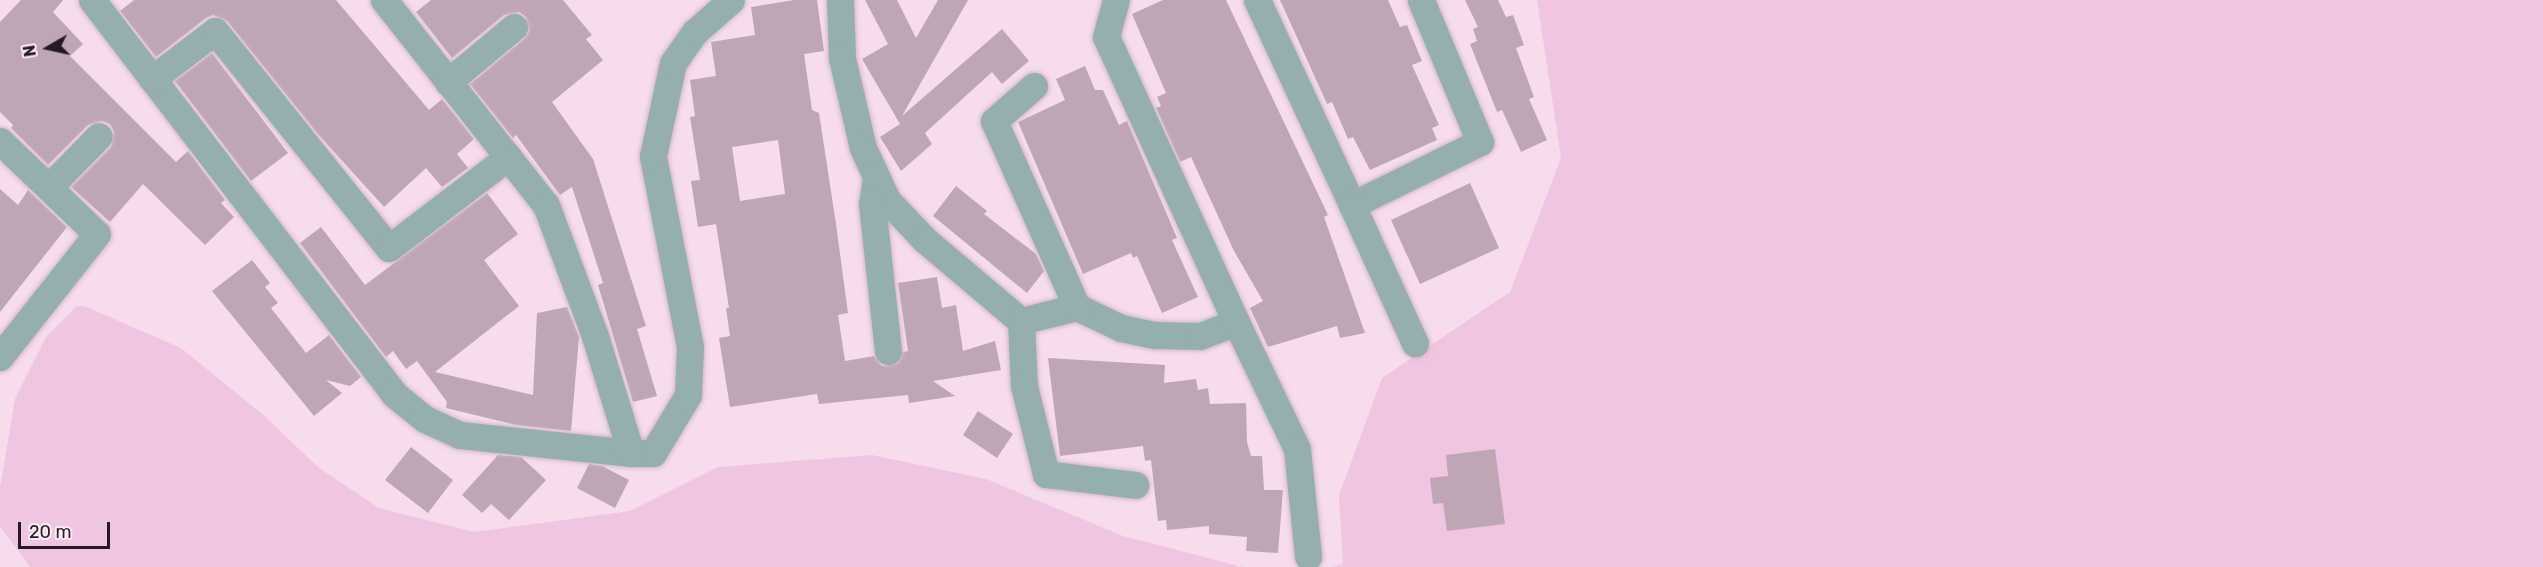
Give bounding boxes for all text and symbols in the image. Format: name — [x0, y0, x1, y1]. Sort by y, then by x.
north arrow — [18, 18, 78, 78]
text: N — [19, 44, 40, 58]
scale bar — [21, 510, 112, 548]
text: 20 m — [29, 521, 71, 543]

